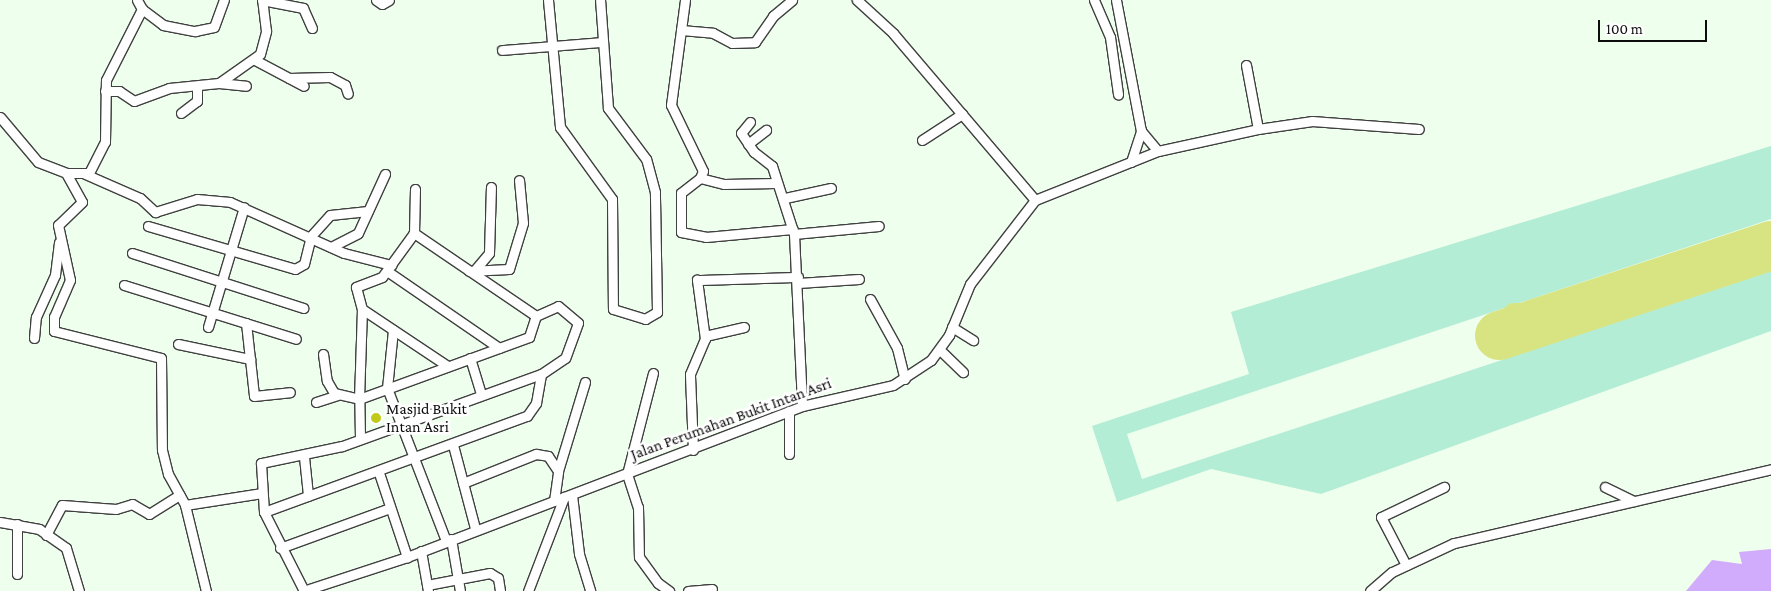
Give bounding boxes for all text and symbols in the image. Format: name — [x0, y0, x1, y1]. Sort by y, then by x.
scale bar — [1601, 10, 1710, 42]
text: 100 m — [1606, 21, 1643, 37]
street label: Jalan Perumahan Bukit Intan Asri — [628, 374, 834, 464]
place label: Masjid Bukit Intan Asri — [386, 399, 467, 437]
marker: Masjid Bukit Intan Asri — [370, 412, 382, 424]

